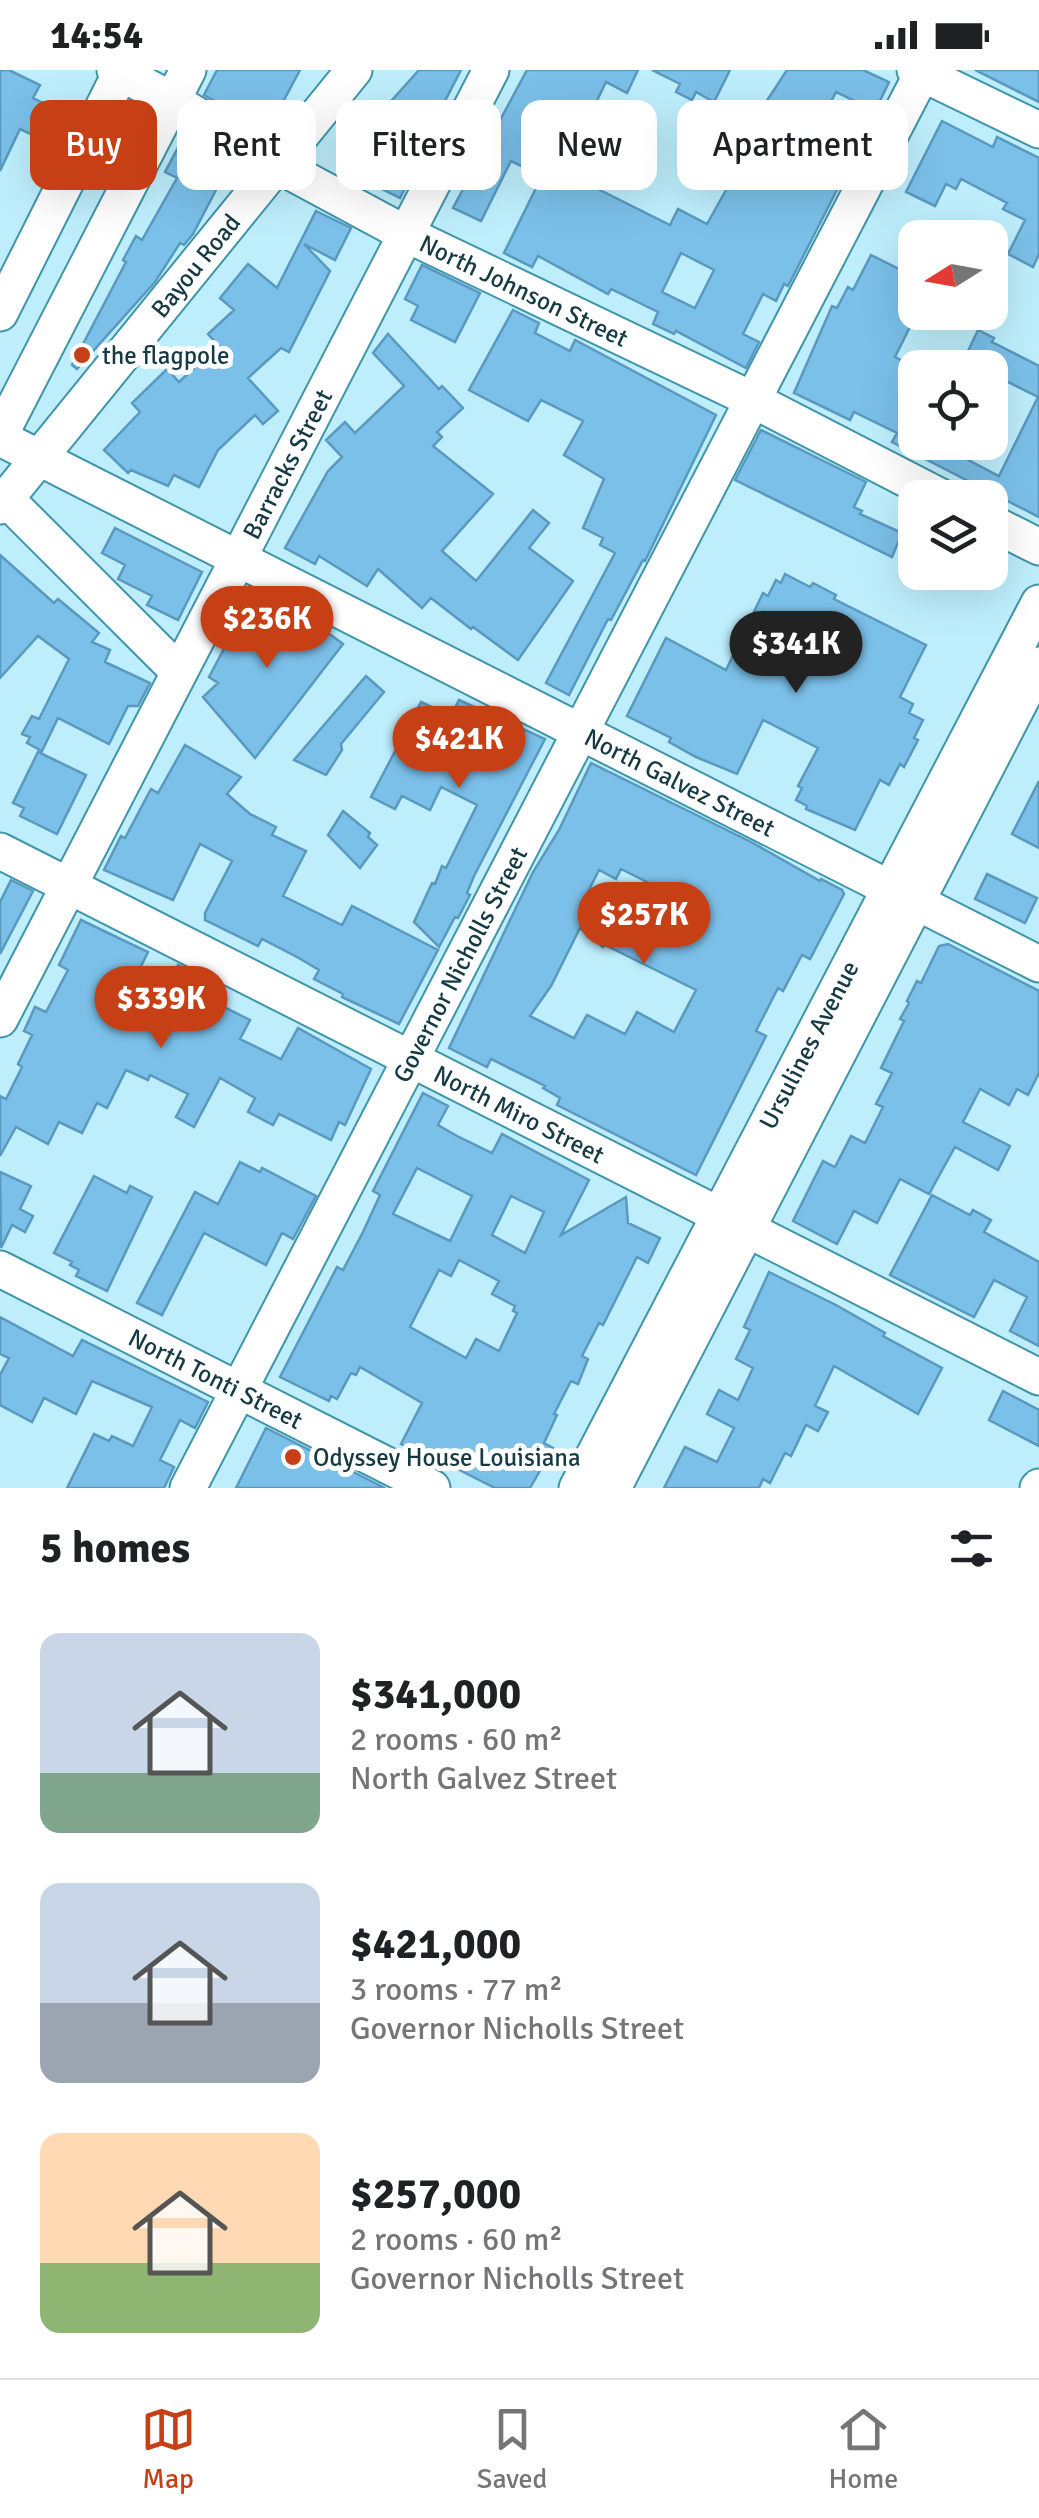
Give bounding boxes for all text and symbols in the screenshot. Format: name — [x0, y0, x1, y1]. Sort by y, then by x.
text: 14:54 — [50, 12, 143, 59]
chip: Buy — [30, 100, 157, 190]
chip: Rent — [177, 100, 316, 190]
chip: Filters — [336, 100, 501, 190]
chip: New — [521, 100, 657, 190]
chip: Apartment — [677, 100, 908, 190]
street label: Bayou Road — [144, 207, 247, 324]
north arrow — [898, 220, 1008, 330]
map controls — [898, 220, 1008, 590]
street label: North Johnson Street — [415, 228, 633, 354]
place label: the flagpole — [102, 340, 229, 371]
marker: the flagpole — [71, 344, 93, 366]
button: locate — [898, 350, 1008, 460]
street label: Barracks Street — [236, 384, 339, 544]
button: layers — [898, 480, 1008, 590]
pin: $236K — [197, 586, 337, 671]
text: $236K — [223, 599, 311, 638]
pin: $341K — [726, 611, 866, 696]
text: $341K — [752, 624, 840, 663]
pin: $421K — [389, 706, 529, 791]
text: $421K — [415, 719, 503, 758]
street label: North Galvez Street — [579, 722, 780, 844]
street label: Governor Nicholls Street — [386, 841, 534, 1088]
pin: $257K — [574, 882, 714, 967]
text: $257K — [600, 895, 688, 934]
street label: Ursulines Avenue — [752, 956, 865, 1134]
pin: $339K — [91, 966, 231, 1051]
text: $339K — [117, 979, 205, 1018]
street label: North Miro Street — [429, 1058, 610, 1171]
street label: North Tonti Street — [123, 1322, 308, 1436]
place label: Odyssey House Louisiana — [313, 1442, 581, 1473]
marker: Odyssey House Louisiana — [282, 1446, 304, 1468]
icon: filters — [944, 1521, 999, 1576]
text: 5 homes — [40, 1523, 190, 1574]
text: $341,000 — [350, 1669, 521, 1720]
icon: home — [120, 1673, 240, 1793]
text: 2 rooms · 60 m² — [350, 1720, 563, 1759]
text: North Galvez Street — [350, 1759, 617, 1798]
text: $421,000 — [350, 1919, 521, 1970]
icon: home — [120, 1923, 240, 2043]
text: 3 rooms · 77 m² — [350, 1970, 563, 2009]
text: Governor Nicholls Street — [350, 2009, 684, 2048]
text: $257,000 — [350, 2169, 521, 2220]
icon: home — [120, 2173, 240, 2293]
text: 2 rooms · 60 m² — [350, 2220, 563, 2259]
text: Governor Nicholls Street — [350, 2259, 684, 2298]
tab: Map — [141, 2402, 196, 2496]
tab: Saved — [477, 2402, 547, 2496]
tab: Home — [829, 2402, 898, 2496]

